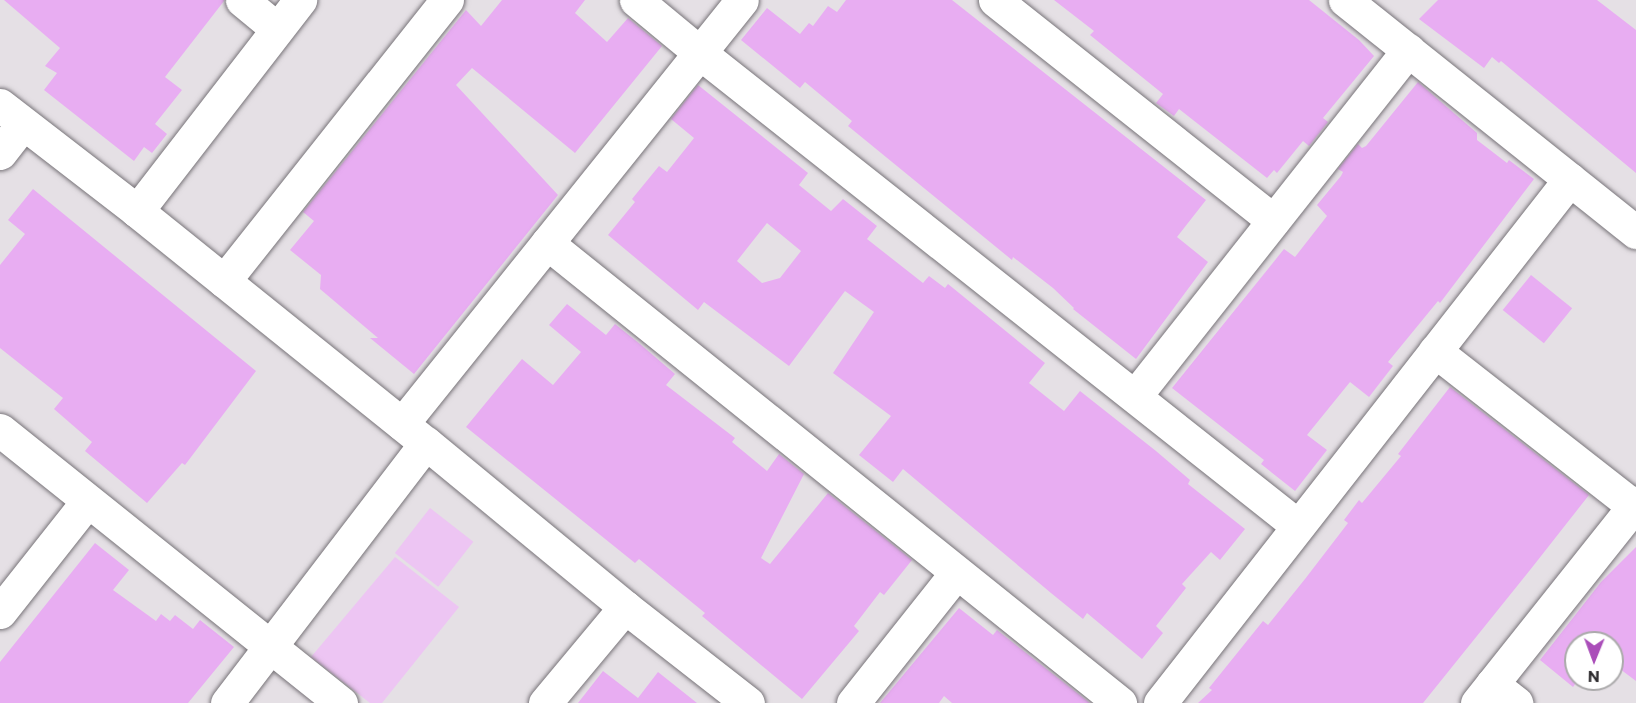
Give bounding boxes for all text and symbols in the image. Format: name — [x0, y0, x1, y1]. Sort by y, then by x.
north arrow — [1564, 631, 1624, 691]
text: N — [1588, 668, 1600, 687]

